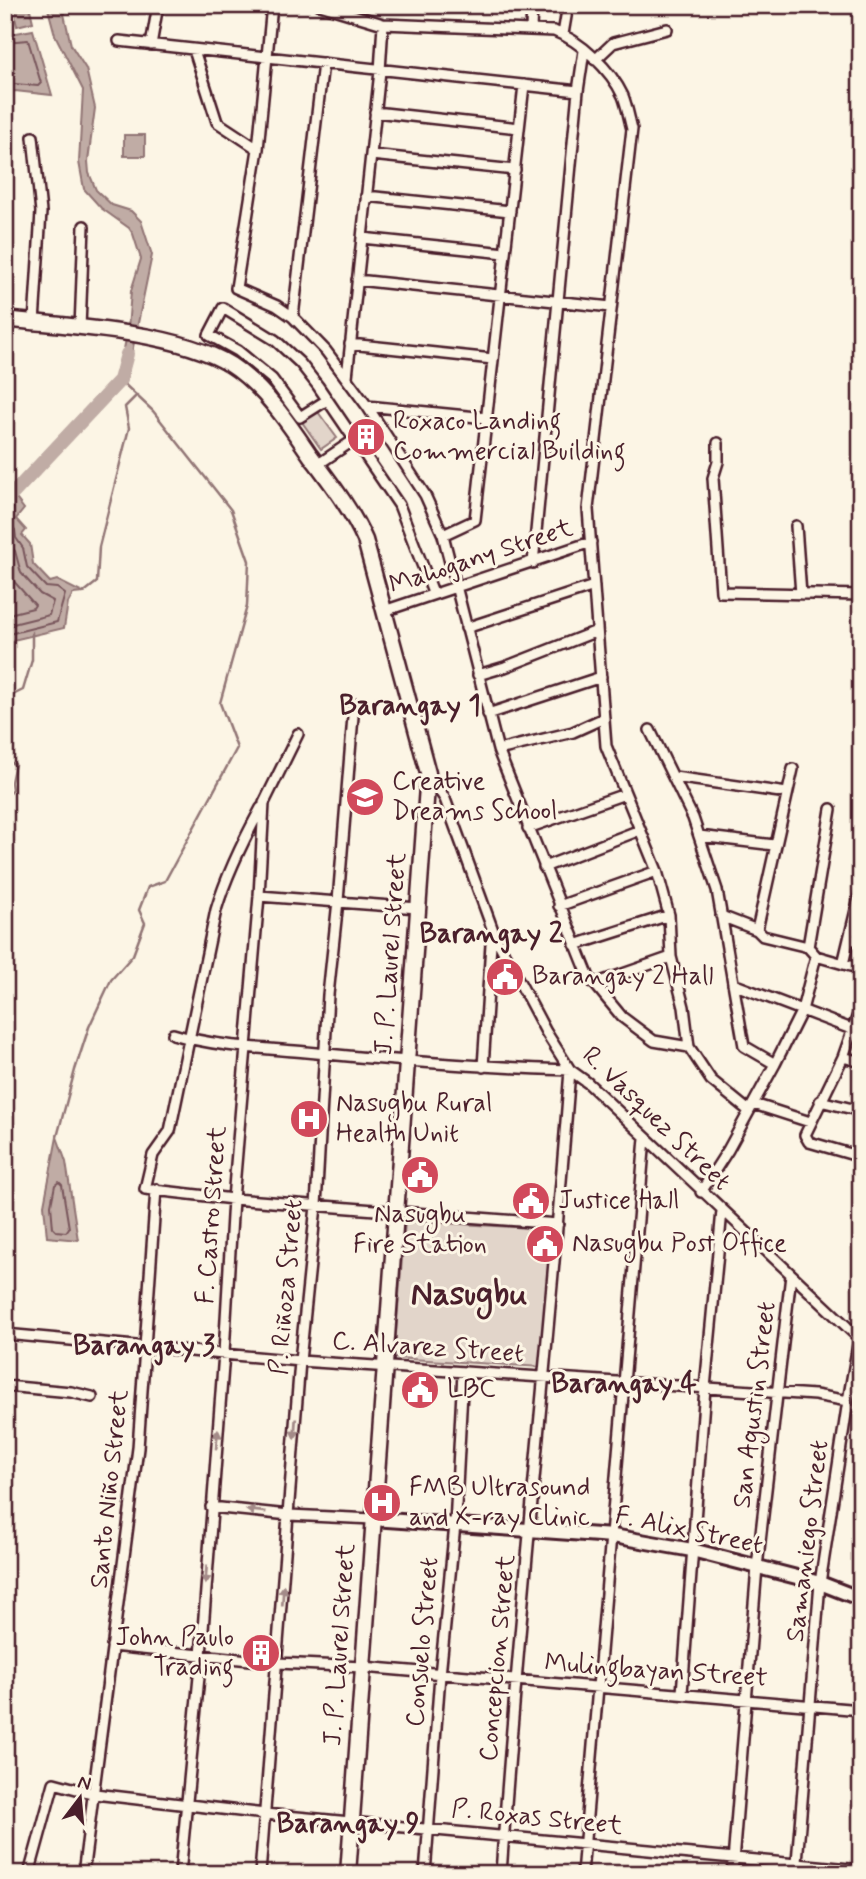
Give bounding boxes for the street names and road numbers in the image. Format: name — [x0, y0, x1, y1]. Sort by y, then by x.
street label: Mahogany Street — [385, 511, 577, 603]
street label: J. P. Laurel Street — [367, 852, 415, 1056]
street label: R. Vasquez Street — [574, 1039, 738, 1199]
street label: F. Castro Street — [189, 1125, 235, 1305]
street label: P. Riñoza Street — [262, 1198, 312, 1376]
street label: San Agustin Street — [725, 1300, 787, 1511]
street label: C. Alvarez Street — [331, 1324, 525, 1372]
street label: Santo Niño Street — [83, 1388, 137, 1590]
street label: Samaniego Street — [779, 1438, 837, 1644]
street label: F. Alix Street — [612, 1499, 766, 1563]
street label: J. P. Laurel Street — [316, 1543, 364, 1747]
street label: Concepcion Street — [472, 1553, 524, 1763]
street label: Consuelo Street — [399, 1556, 447, 1728]
street label: Mulingbayan Street — [543, 1646, 769, 1699]
street label: P. Roxas Street — [450, 1792, 624, 1844]

